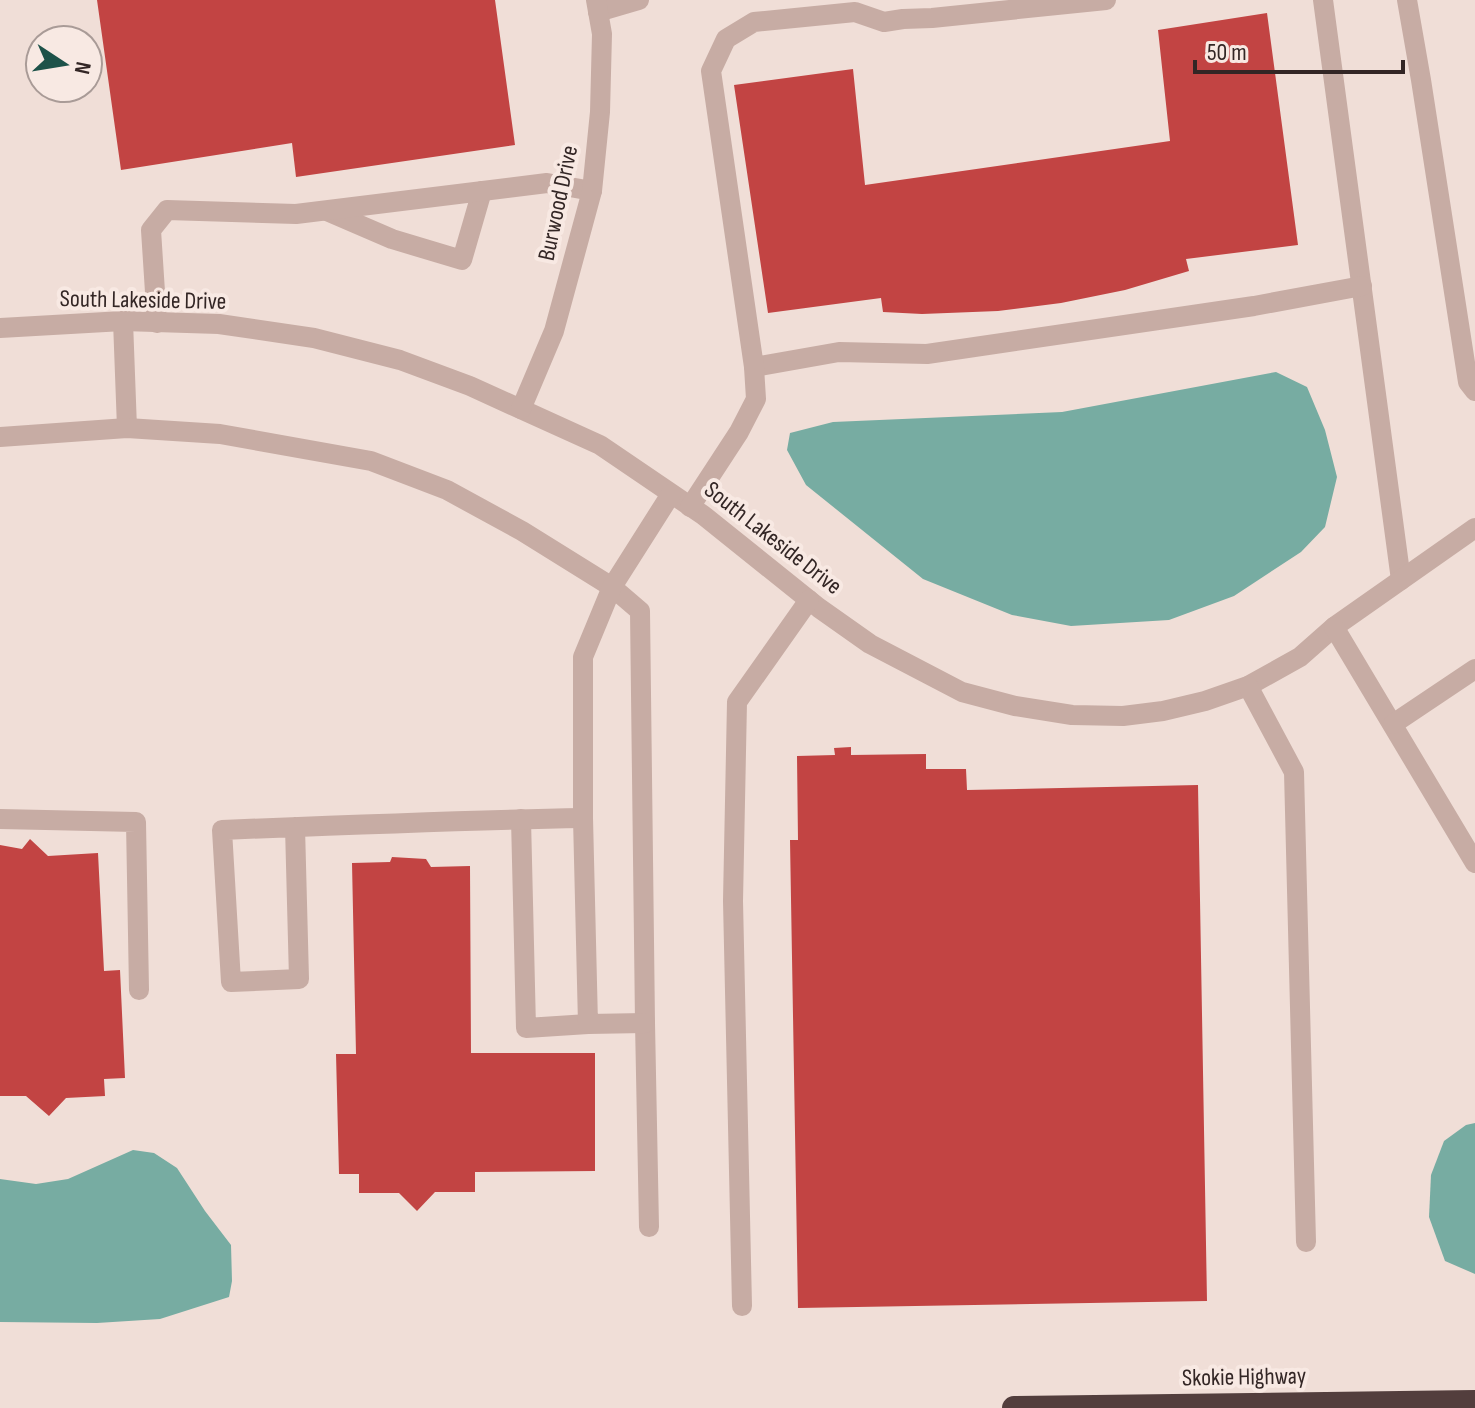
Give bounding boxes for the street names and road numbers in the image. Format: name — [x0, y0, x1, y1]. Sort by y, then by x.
street label: Burwood Drive — [532, 143, 584, 263]
street label: South Lakeside Drive — [59, 284, 227, 316]
street label: South Lakeside Drive — [698, 475, 848, 601]
street label: Skokie Highway — [1182, 1361, 1306, 1393]

